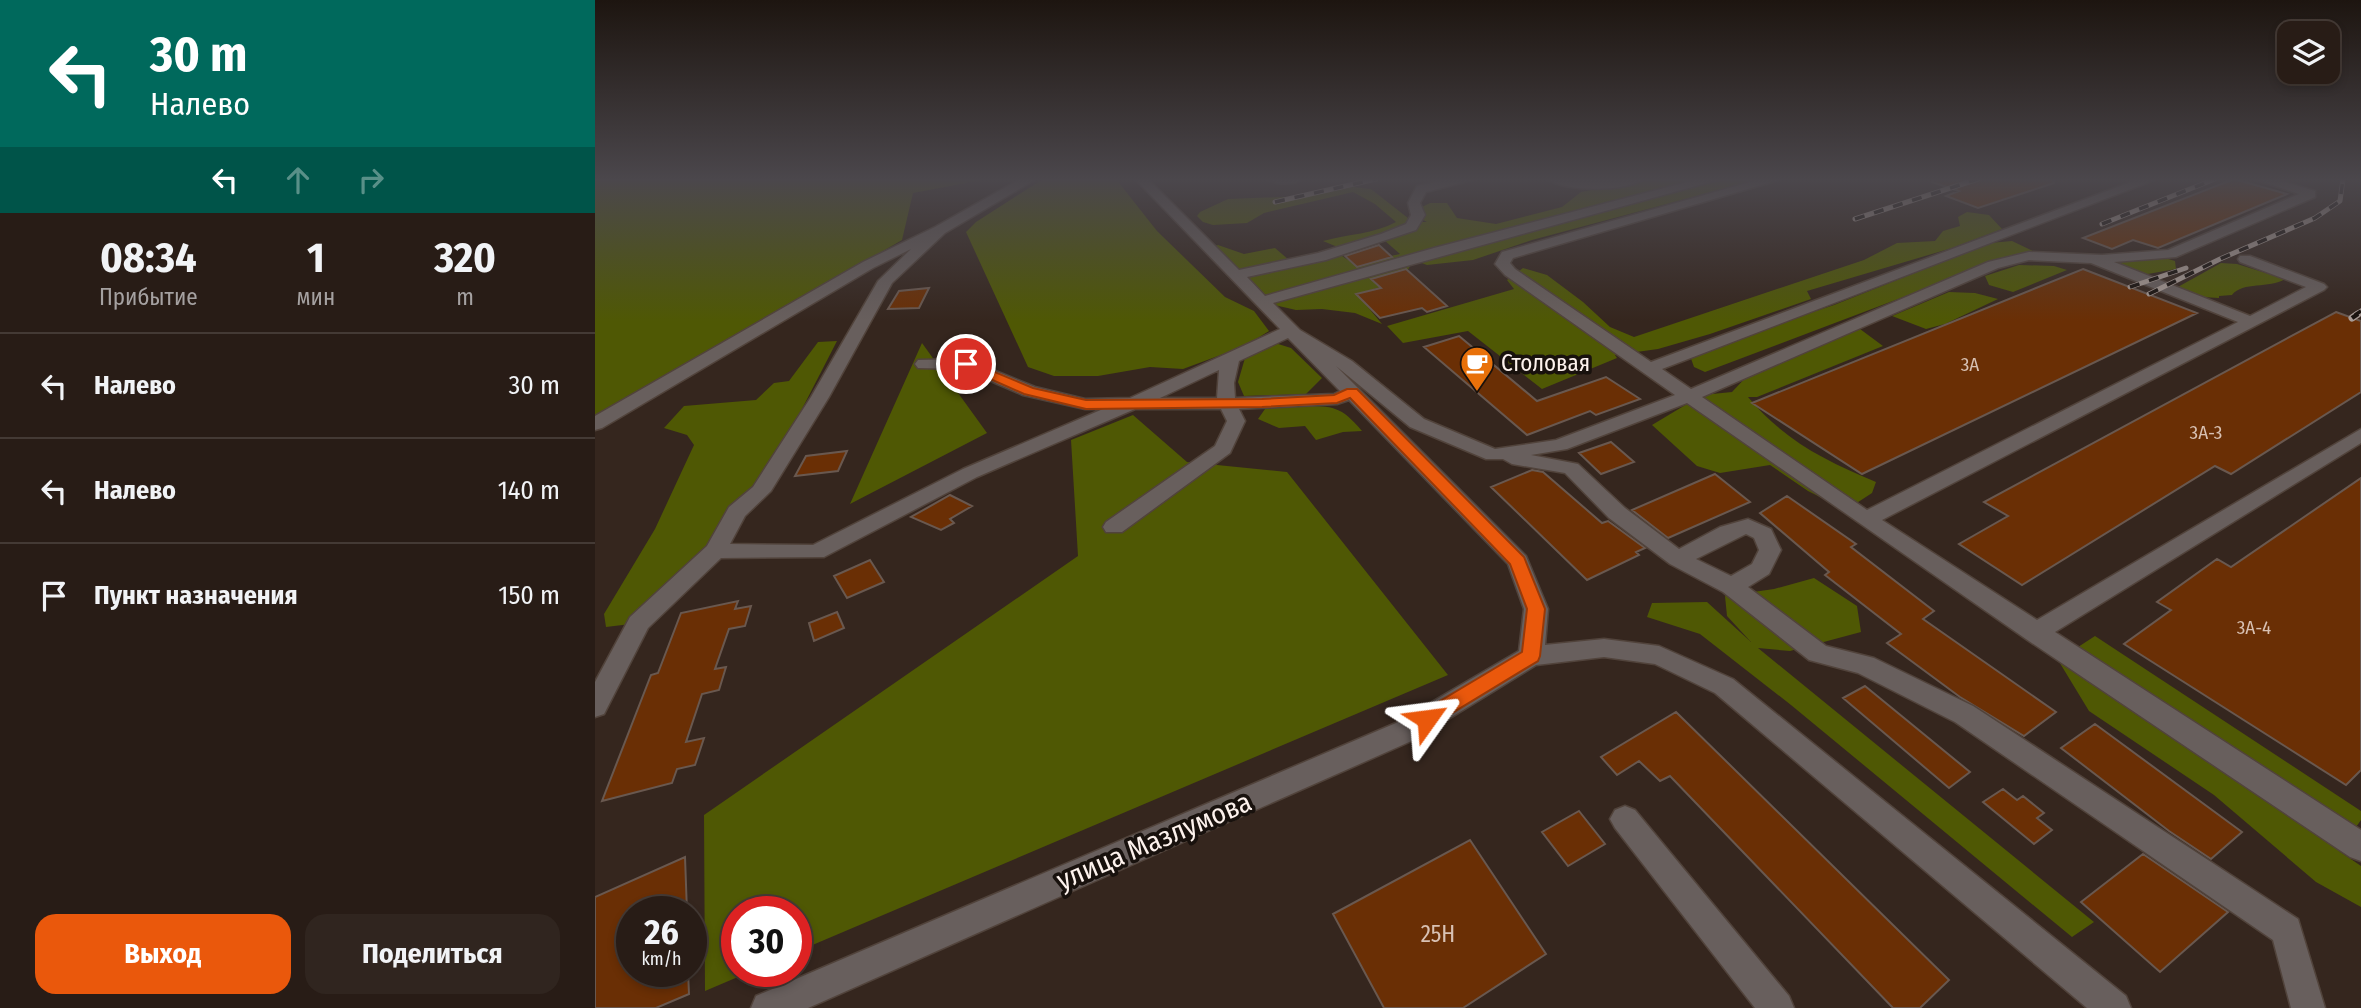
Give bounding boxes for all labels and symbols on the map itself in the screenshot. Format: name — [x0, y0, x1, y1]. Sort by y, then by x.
pin — [936, 334, 996, 394]
cafe icon: Столовая — [1458, 344, 1496, 393]
place label: Столовая — [1501, 349, 1590, 377]
house number: 3А — [1961, 353, 1979, 376]
house number: 3А-3 — [2190, 421, 2222, 444]
house number: 3А-4 — [2237, 616, 2271, 639]
position arrow — [1390, 682, 1464, 756]
street label: улица Мазлумова — [1052, 785, 1256, 897]
speed limit sign: 30 — [721, 896, 812, 987]
house number: 25Н — [1421, 920, 1455, 948]

